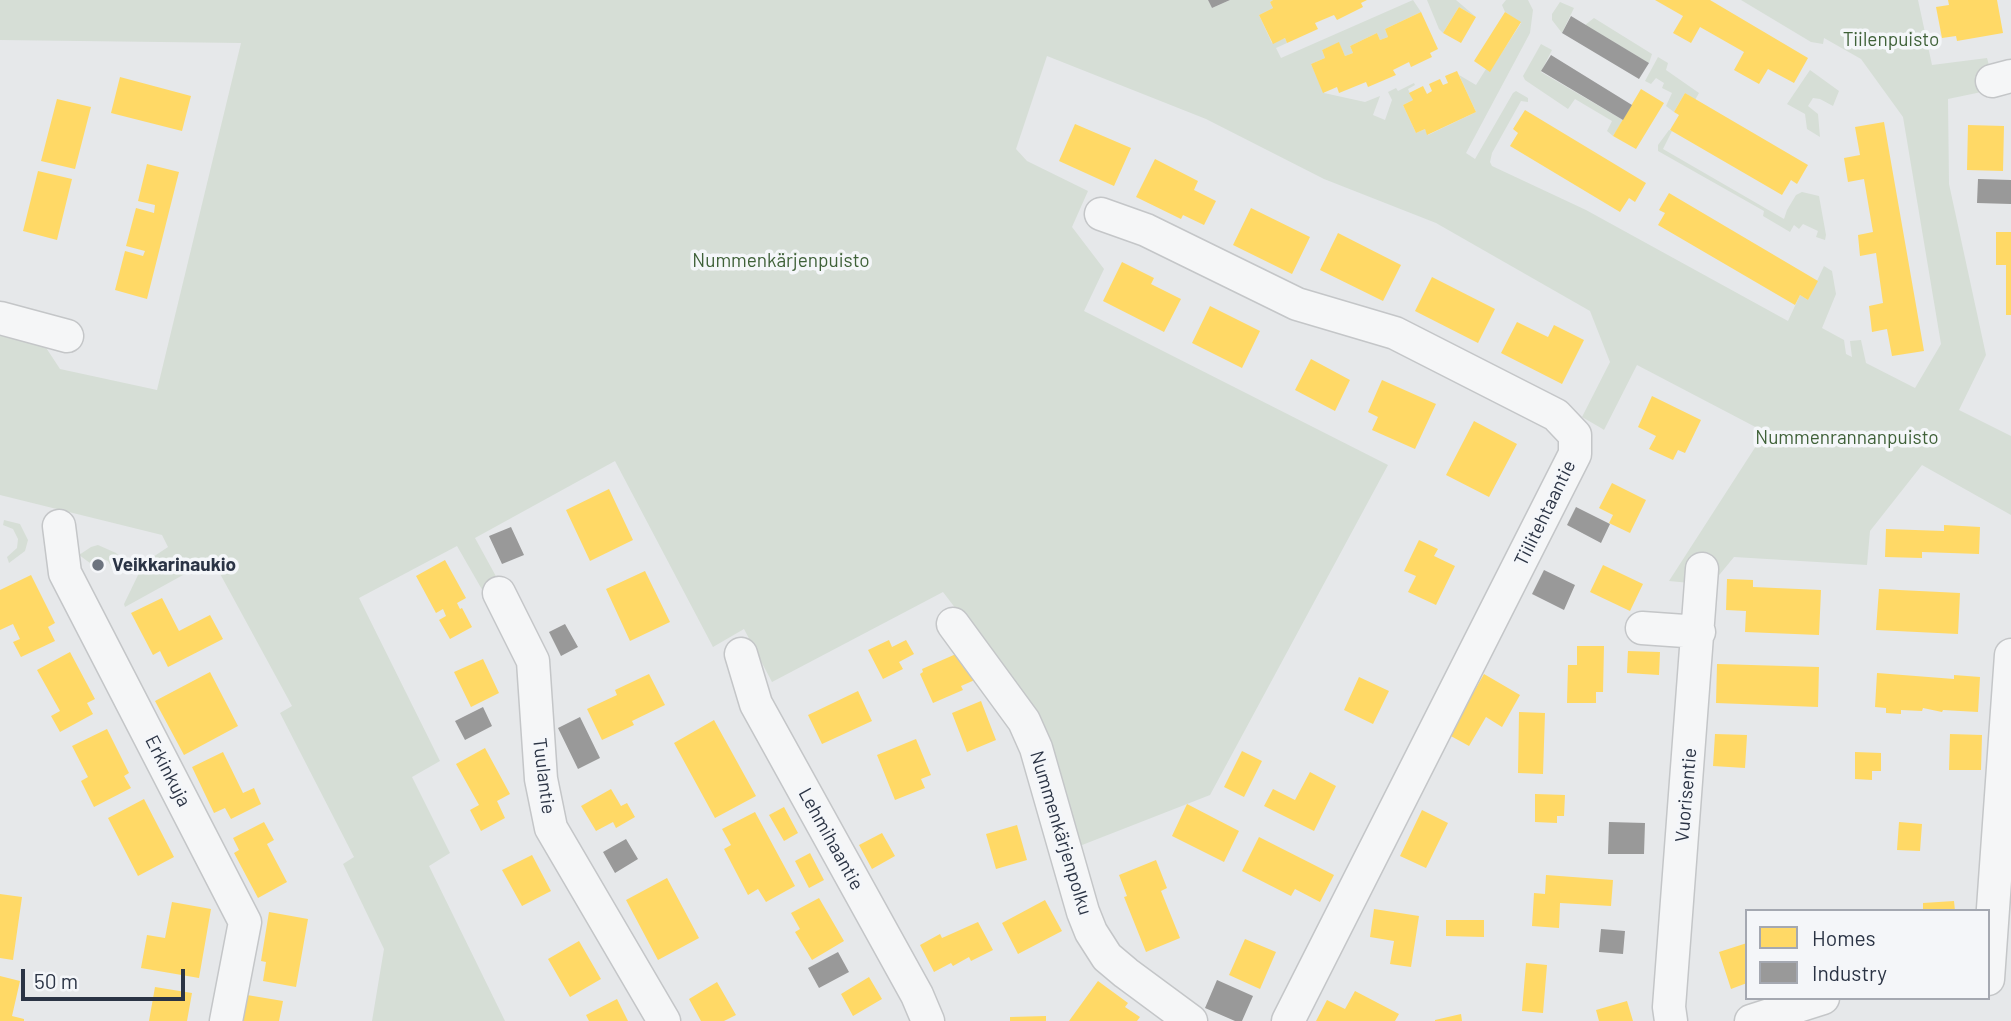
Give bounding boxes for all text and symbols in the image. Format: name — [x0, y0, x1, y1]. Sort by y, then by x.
park label: Tiilenpuisto — [1843, 29, 1939, 51]
park label: Nummenkärjenpuisto — [692, 250, 870, 272]
park label: Nummenrannanpuisto — [1755, 427, 1939, 449]
street label: Tiilitehtaantie — [1510, 456, 1580, 570]
place label: Veikkarinaukio — [112, 554, 236, 576]
marker: Veikkarinaukio — [90, 557, 106, 573]
street label: Erkinkuja — [140, 731, 196, 811]
street label: Tuulantie — [528, 737, 560, 815]
street label: Vuorisentie — [1671, 747, 1701, 843]
street label: Nummenkärjenpolku — [1025, 748, 1097, 918]
street label: Lehmihaantie — [794, 784, 868, 894]
legend — [1745, 909, 1990, 1000]
text: Homes — [1812, 925, 1876, 950]
scale bar — [24, 954, 189, 998]
text: Industry — [1812, 960, 1887, 985]
text: 50 m — [34, 968, 78, 993]

